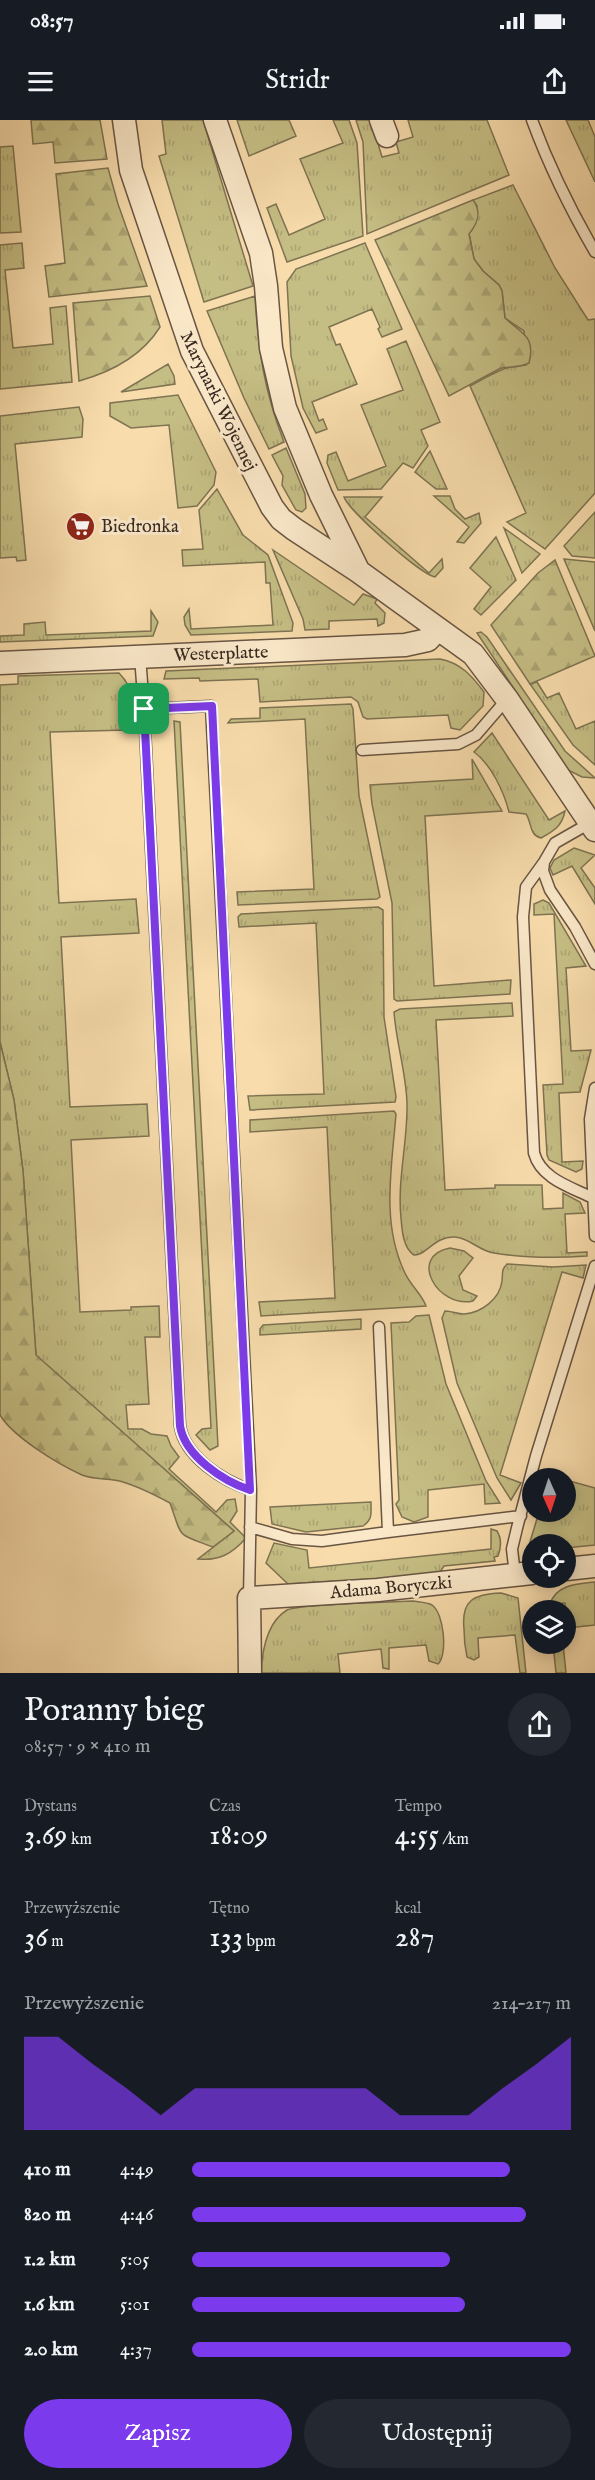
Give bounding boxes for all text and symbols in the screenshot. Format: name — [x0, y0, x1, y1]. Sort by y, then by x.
text: 08:57 — [30, 7, 74, 35]
text: Stridr — [265, 64, 330, 98]
icon: menu — [24, 65, 57, 98]
icon: share — [538, 65, 571, 98]
street label: Marynarki Wojennej — [174, 328, 261, 475]
supermarket icon: Biedronka — [64, 510, 96, 542]
place label: Biedronka — [101, 516, 179, 539]
street label: Westerplatte — [173, 641, 269, 668]
pin — [118, 683, 169, 734]
icon: arrive — [127, 692, 160, 725]
north arrow — [522, 1468, 576, 1522]
map controls — [522, 1468, 576, 1654]
button: locate — [522, 1534, 576, 1588]
street label: Adama Boryczki — [328, 1572, 453, 1605]
button: layers — [522, 1600, 576, 1654]
text: Poranny bieg — [24, 1690, 204, 1732]
button: share — [508, 1693, 571, 1756]
text: 08:57 · 9 × 410 m — [24, 1734, 150, 1759]
text: Dystans — [24, 1797, 77, 1817]
text: Czas — [209, 1797, 241, 1817]
text: Tempo — [395, 1797, 442, 1817]
text: 3.69 — [24, 1817, 67, 1855]
text: 18:09 — [209, 1817, 268, 1855]
text: 4:55 — [395, 1817, 439, 1855]
text: km — [67, 1830, 92, 1850]
text: /km — [439, 1830, 469, 1850]
text: Przewyższenie — [24, 1899, 120, 1919]
text: Tętno — [209, 1899, 250, 1919]
text: kcal — [395, 1899, 421, 1919]
text: 36 — [24, 1919, 48, 1957]
text: 133 — [209, 1919, 243, 1957]
text: 287 — [395, 1919, 435, 1957]
text: m — [48, 1932, 64, 1952]
text: bpm — [243, 1932, 276, 1952]
text: Przewyższenie — [24, 1991, 144, 2016]
text: 214–217 m — [492, 1991, 571, 2016]
text: 410 m — [24, 2157, 71, 2182]
text: 4:49 — [120, 2157, 154, 2182]
text: 820 m — [24, 2202, 71, 2227]
text: 4:46 — [120, 2202, 153, 2227]
text: 1.2 km — [24, 2247, 76, 2272]
text: 5:05 — [120, 2247, 150, 2272]
text: 1.6 km — [24, 2292, 75, 2317]
text: 5:01 — [120, 2292, 150, 2317]
text: 2.0 km — [24, 2337, 78, 2362]
text: 4:37 — [120, 2337, 152, 2362]
button: Zapisz — [24, 2399, 292, 2468]
button: Udostępnij — [304, 2399, 571, 2468]

